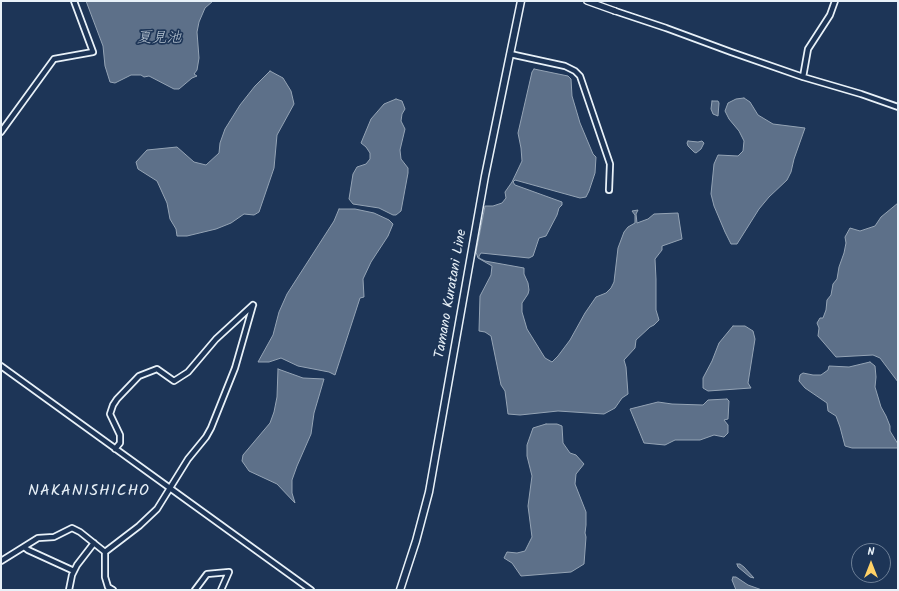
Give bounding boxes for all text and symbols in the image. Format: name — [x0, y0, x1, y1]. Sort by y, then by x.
water label: 夏見池 — [137, 30, 181, 48]
street label: Tamano Kuratani Line — [432, 228, 472, 360]
district label: NAKANISHICHO — [28, 482, 150, 502]
north arrow — [851, 543, 891, 583]
text: N — [868, 543, 874, 561]

